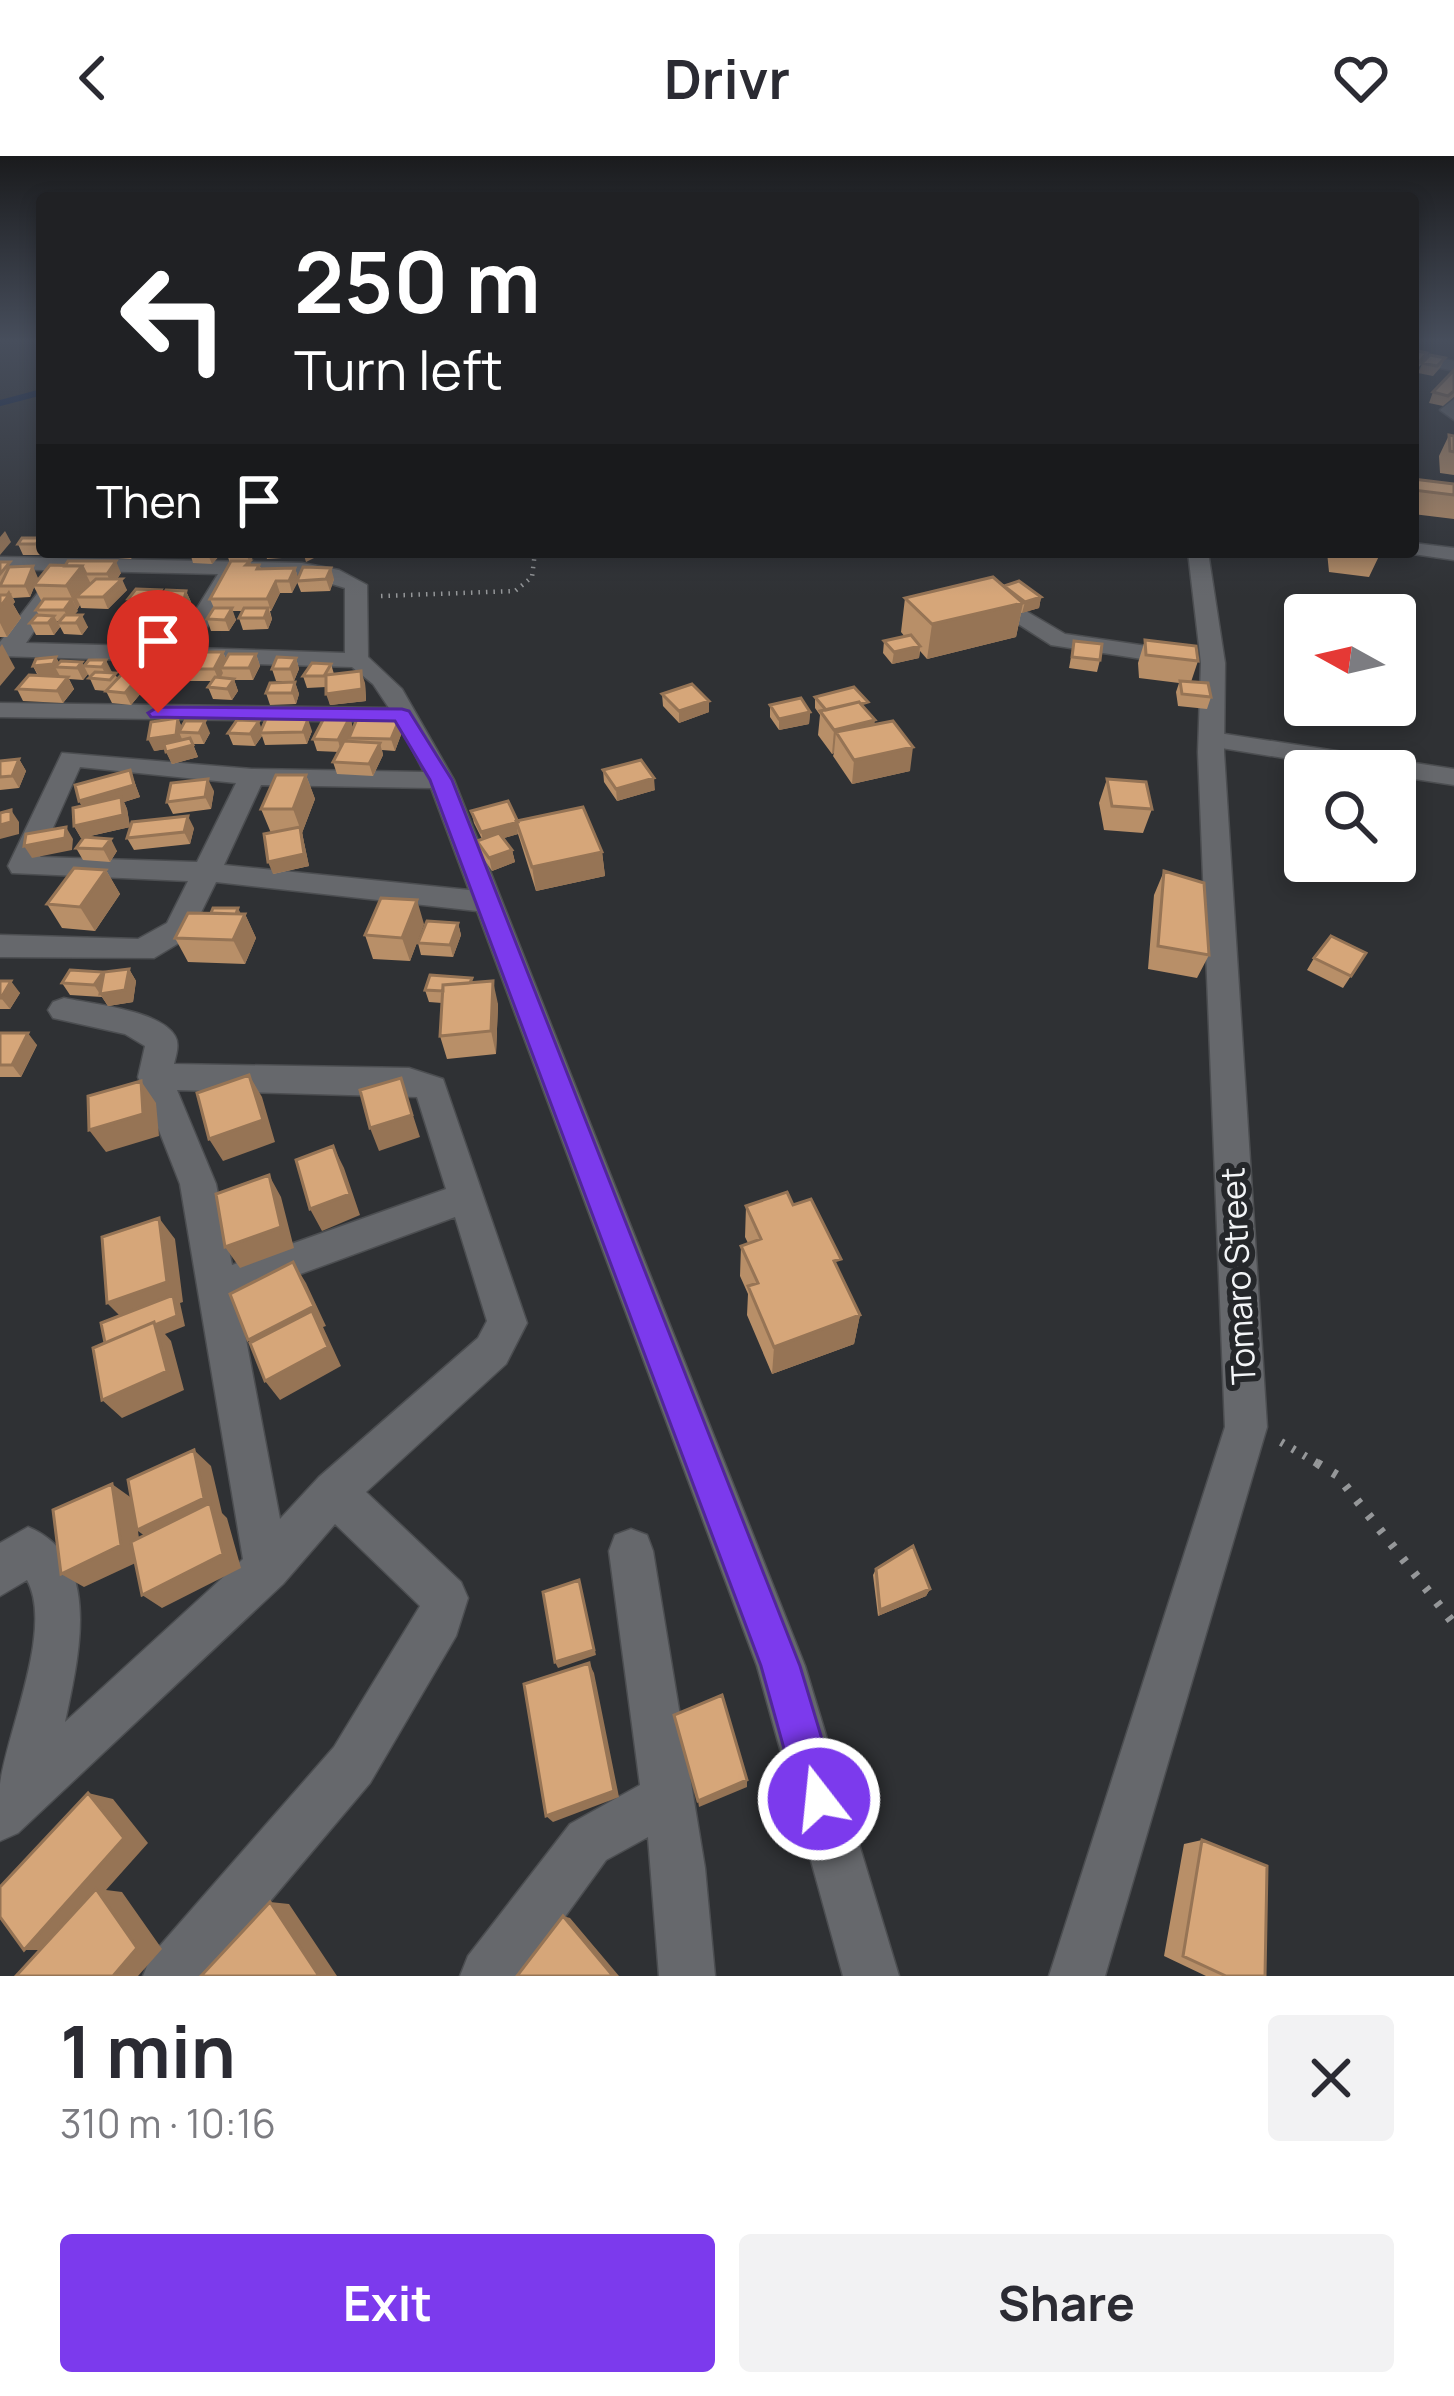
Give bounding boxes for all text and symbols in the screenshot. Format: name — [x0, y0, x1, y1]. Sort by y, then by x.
text: Drivr — [664, 41, 790, 115]
icon: back — [60, 45, 126, 111]
icon: heart — [1328, 45, 1394, 111]
text: 250 m — [294, 223, 541, 338]
icon: left — [96, 240, 252, 396]
text: Turn left — [294, 332, 503, 406]
icon: arrive — [226, 468, 292, 534]
text: Then — [96, 470, 202, 532]
pin — [107, 590, 209, 713]
north arrow — [1284, 594, 1416, 726]
map controls — [1284, 594, 1416, 882]
icon: arrive — [125, 608, 191, 674]
button: search — [1284, 750, 1416, 882]
street label: Tomaro Street — [1209, 1166, 1266, 1386]
position arrow — [756, 1736, 882, 1862]
text: 1 min — [60, 2001, 236, 2100]
button: close — [1268, 2015, 1394, 2141]
text: 310 m · 10:16 — [60, 2096, 276, 2150]
button: Exit — [60, 2234, 715, 2372]
button: Share — [739, 2234, 1394, 2372]

